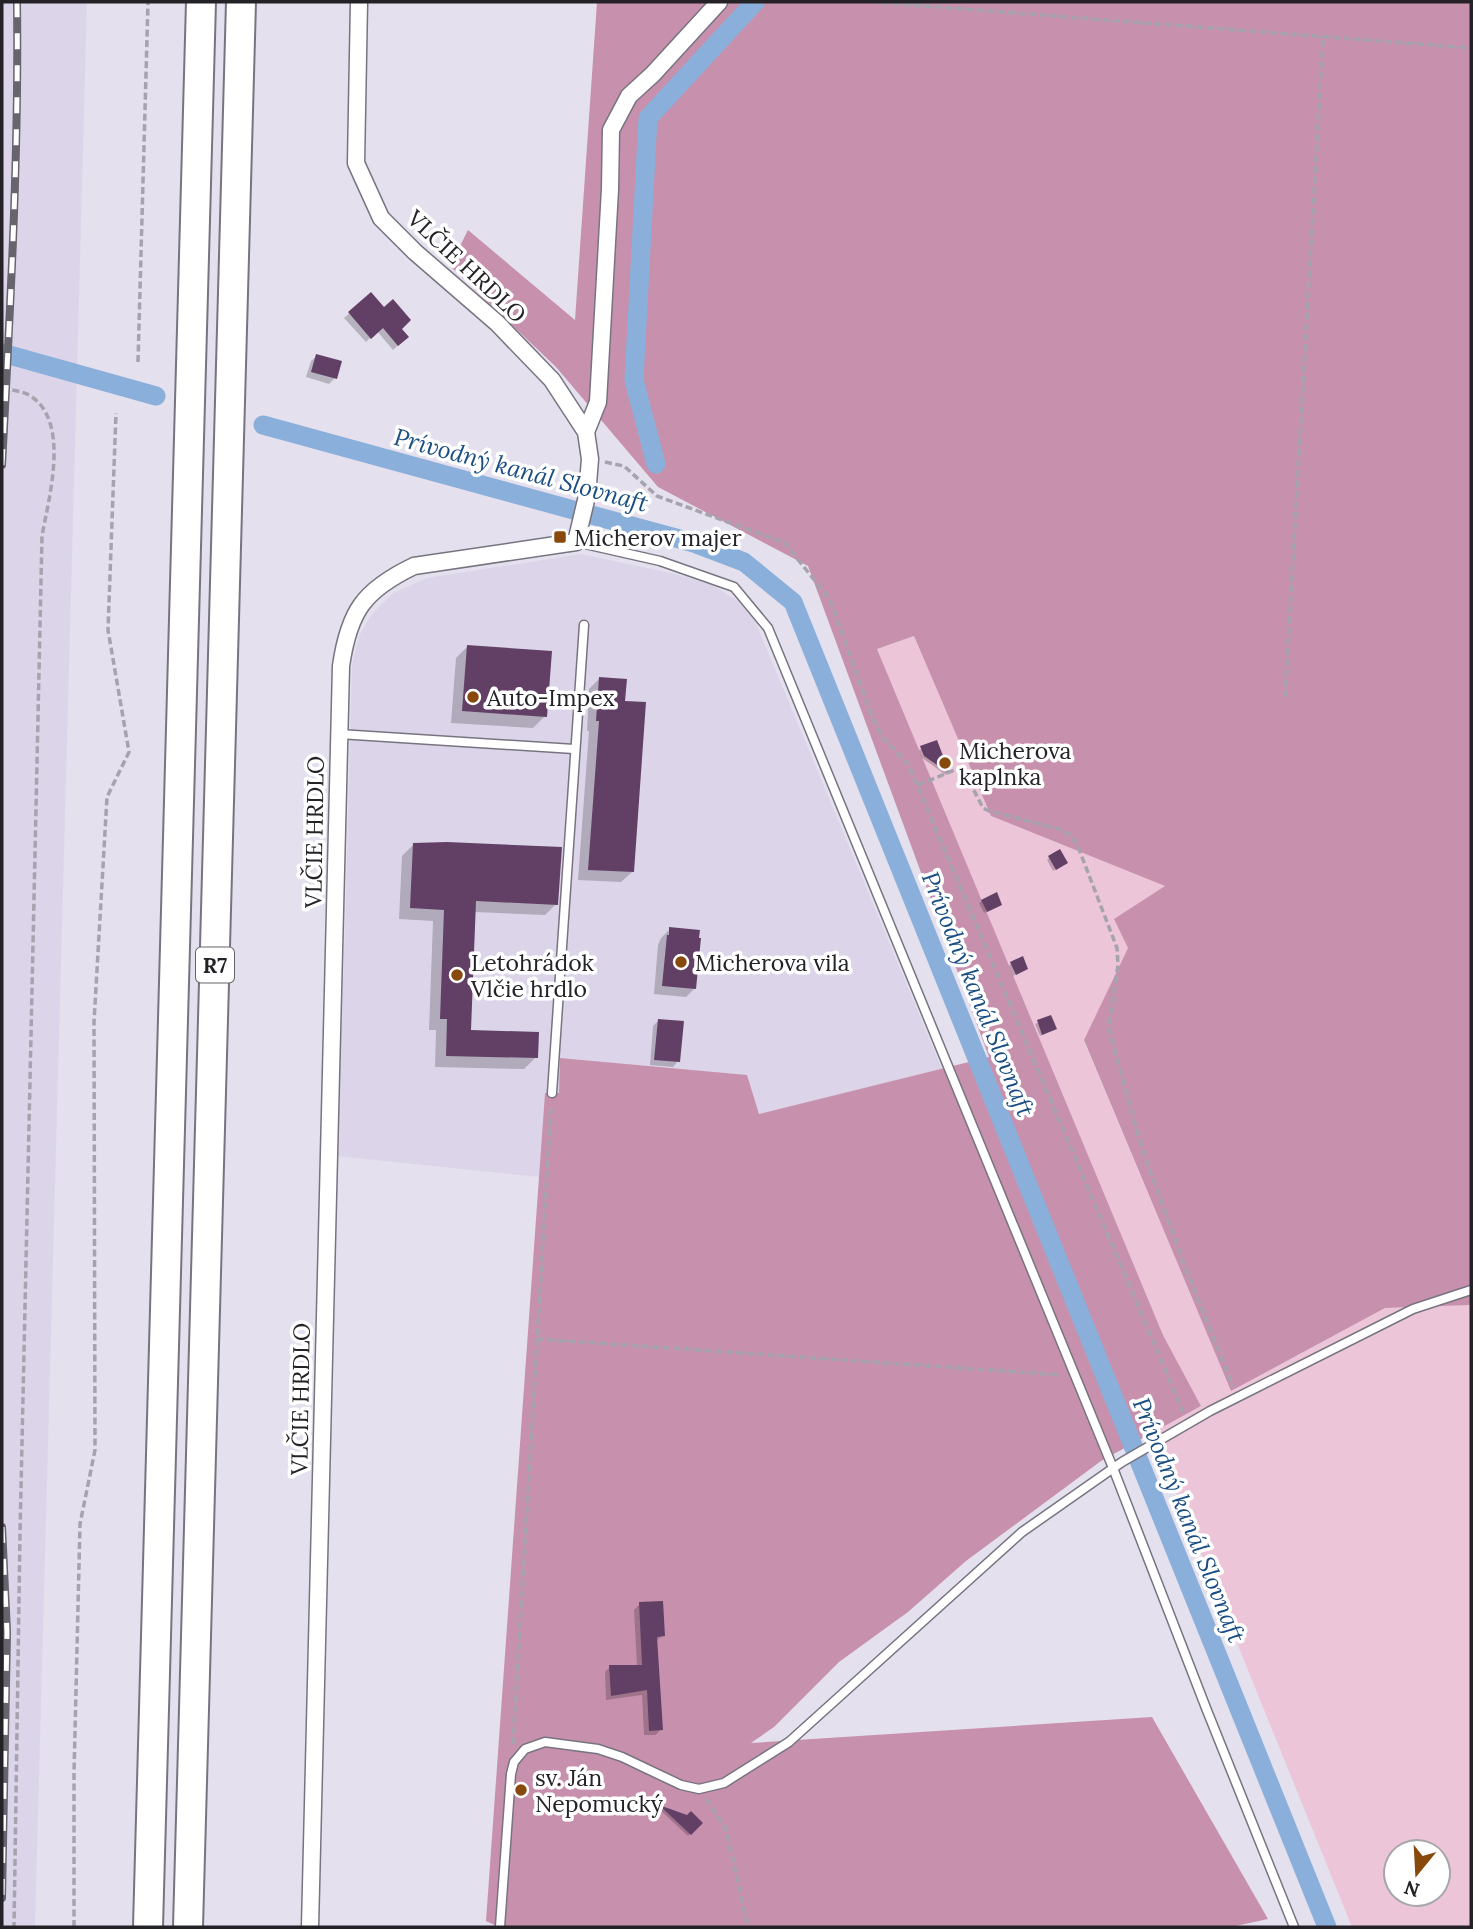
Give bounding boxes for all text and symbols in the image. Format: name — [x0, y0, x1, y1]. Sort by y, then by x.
street label: VLČIE HRDLO — [401, 203, 533, 329]
water label: Prívodný kanál Slovnaft — [391, 421, 652, 519]
place label: Micherov majer — [574, 523, 742, 552]
marker: Micherov majer — [552, 529, 568, 545]
place label: Auto-Impex — [486, 683, 615, 712]
marker: Auto-Impex — [465, 689, 481, 705]
place label: Micherova kaplnka — [959, 736, 1072, 791]
marker: Micherova kaplnka — [937, 755, 953, 771]
street label: VLČIE HRDLO — [298, 756, 330, 909]
water label: Prívodný kanál Slovnaft — [915, 867, 1041, 1121]
road number: R7 — [196, 948, 234, 982]
place label: Letohrádok Vlčie hrdlo — [470, 948, 595, 1003]
place label: Micherova vila — [695, 948, 850, 977]
marker: Micherova vila — [673, 954, 689, 970]
marker: Letohrádok Vlčie hrdlo — [449, 967, 465, 983]
street label: VLČIE HRDLO — [284, 1323, 316, 1476]
water label: Prívodný kanál Slovnaft — [1126, 1393, 1252, 1647]
place label: sv. Ján Nepomucký — [535, 1763, 664, 1818]
marker: sv. Ján Nepomucký — [513, 1782, 529, 1798]
north arrow — [1382, 1838, 1452, 1908]
text: N — [1401, 1875, 1422, 1903]

